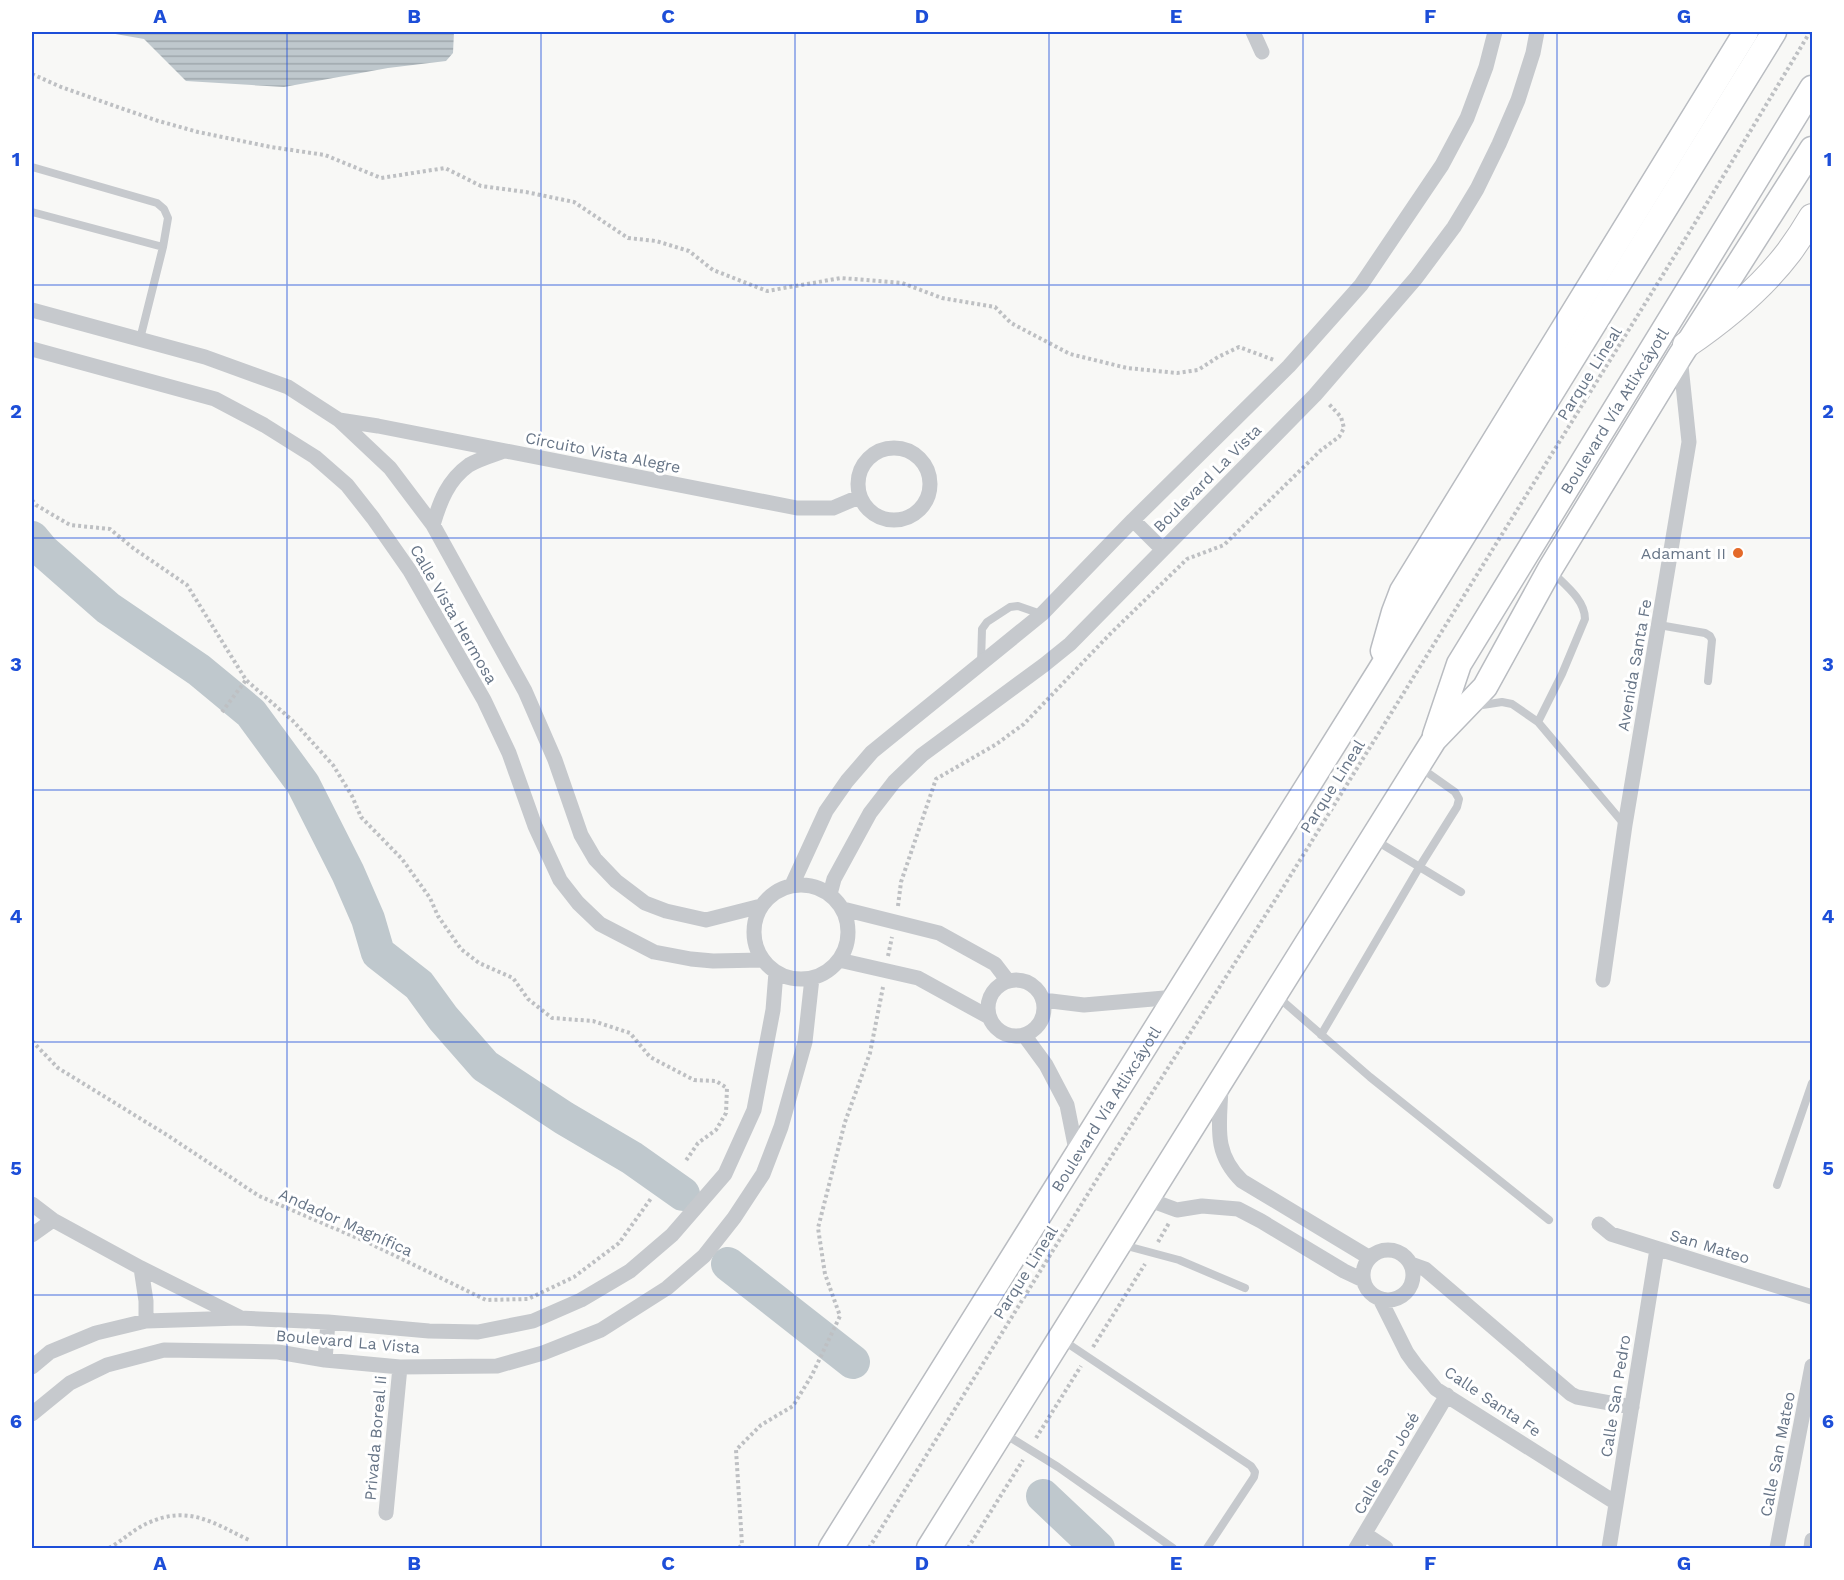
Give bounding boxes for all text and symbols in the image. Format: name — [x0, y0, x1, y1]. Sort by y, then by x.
text: A — [153, 4, 167, 28]
text: B — [407, 4, 421, 28]
text: C — [661, 4, 675, 28]
text: D — [915, 4, 929, 28]
text: E — [1170, 4, 1182, 28]
text: F — [1424, 4, 1436, 28]
text: G — [1677, 4, 1691, 28]
text: 1 — [12, 147, 20, 171]
text: 1 — [1824, 147, 1832, 171]
street label: Parque Lineal — [1553, 323, 1626, 423]
street label: Boulevard Vía Atlixcáyotl — [1557, 324, 1673, 498]
text: 2 — [10, 399, 22, 423]
text: 2 — [1822, 399, 1834, 423]
street label: Boulevard La Vista — [1149, 420, 1265, 536]
street label: Circuito Vista Alegre — [524, 428, 682, 477]
street label: Calle Vista Hermosa — [406, 541, 501, 687]
place label: Adamant II — [1641, 544, 1726, 563]
marker: Adamant II — [1731, 546, 1745, 560]
street label: Avenida Santa Fe — [1614, 598, 1655, 733]
text: 3 — [10, 652, 22, 676]
text: 3 — [1822, 652, 1834, 676]
street label: Parque Lineal — [1296, 736, 1369, 836]
text: 4 — [10, 904, 23, 928]
text: 4 — [1822, 904, 1835, 928]
street label: Boulevard Vía Atlixcáyotl — [1047, 1023, 1165, 1195]
text: 5 — [10, 1156, 22, 1180]
text: 5 — [1822, 1156, 1834, 1180]
street label: Andador Magnífica — [276, 1184, 416, 1261]
street label: Parque Lineal — [989, 1222, 1062, 1322]
street label: San Mateo — [1668, 1225, 1752, 1268]
street label: Boulevard La Vista — [275, 1326, 421, 1357]
street label: Calle San Pedro — [1596, 1333, 1635, 1459]
street label: Calle Santa Fe — [1441, 1362, 1545, 1441]
street label: Privada Boreal Ii — [361, 1375, 390, 1501]
street label: Calle San Mateo — [1756, 1390, 1799, 1518]
text: 6 — [10, 1409, 22, 1433]
street label: Calle San José — [1349, 1409, 1423, 1518]
text: 6 — [1822, 1409, 1834, 1433]
text: A — [153, 1551, 167, 1575]
text: B — [407, 1551, 421, 1575]
text: C — [661, 1551, 675, 1575]
text: D — [915, 1551, 929, 1575]
text: E — [1170, 1551, 1182, 1575]
text: F — [1424, 1551, 1436, 1575]
text: G — [1677, 1551, 1691, 1575]

